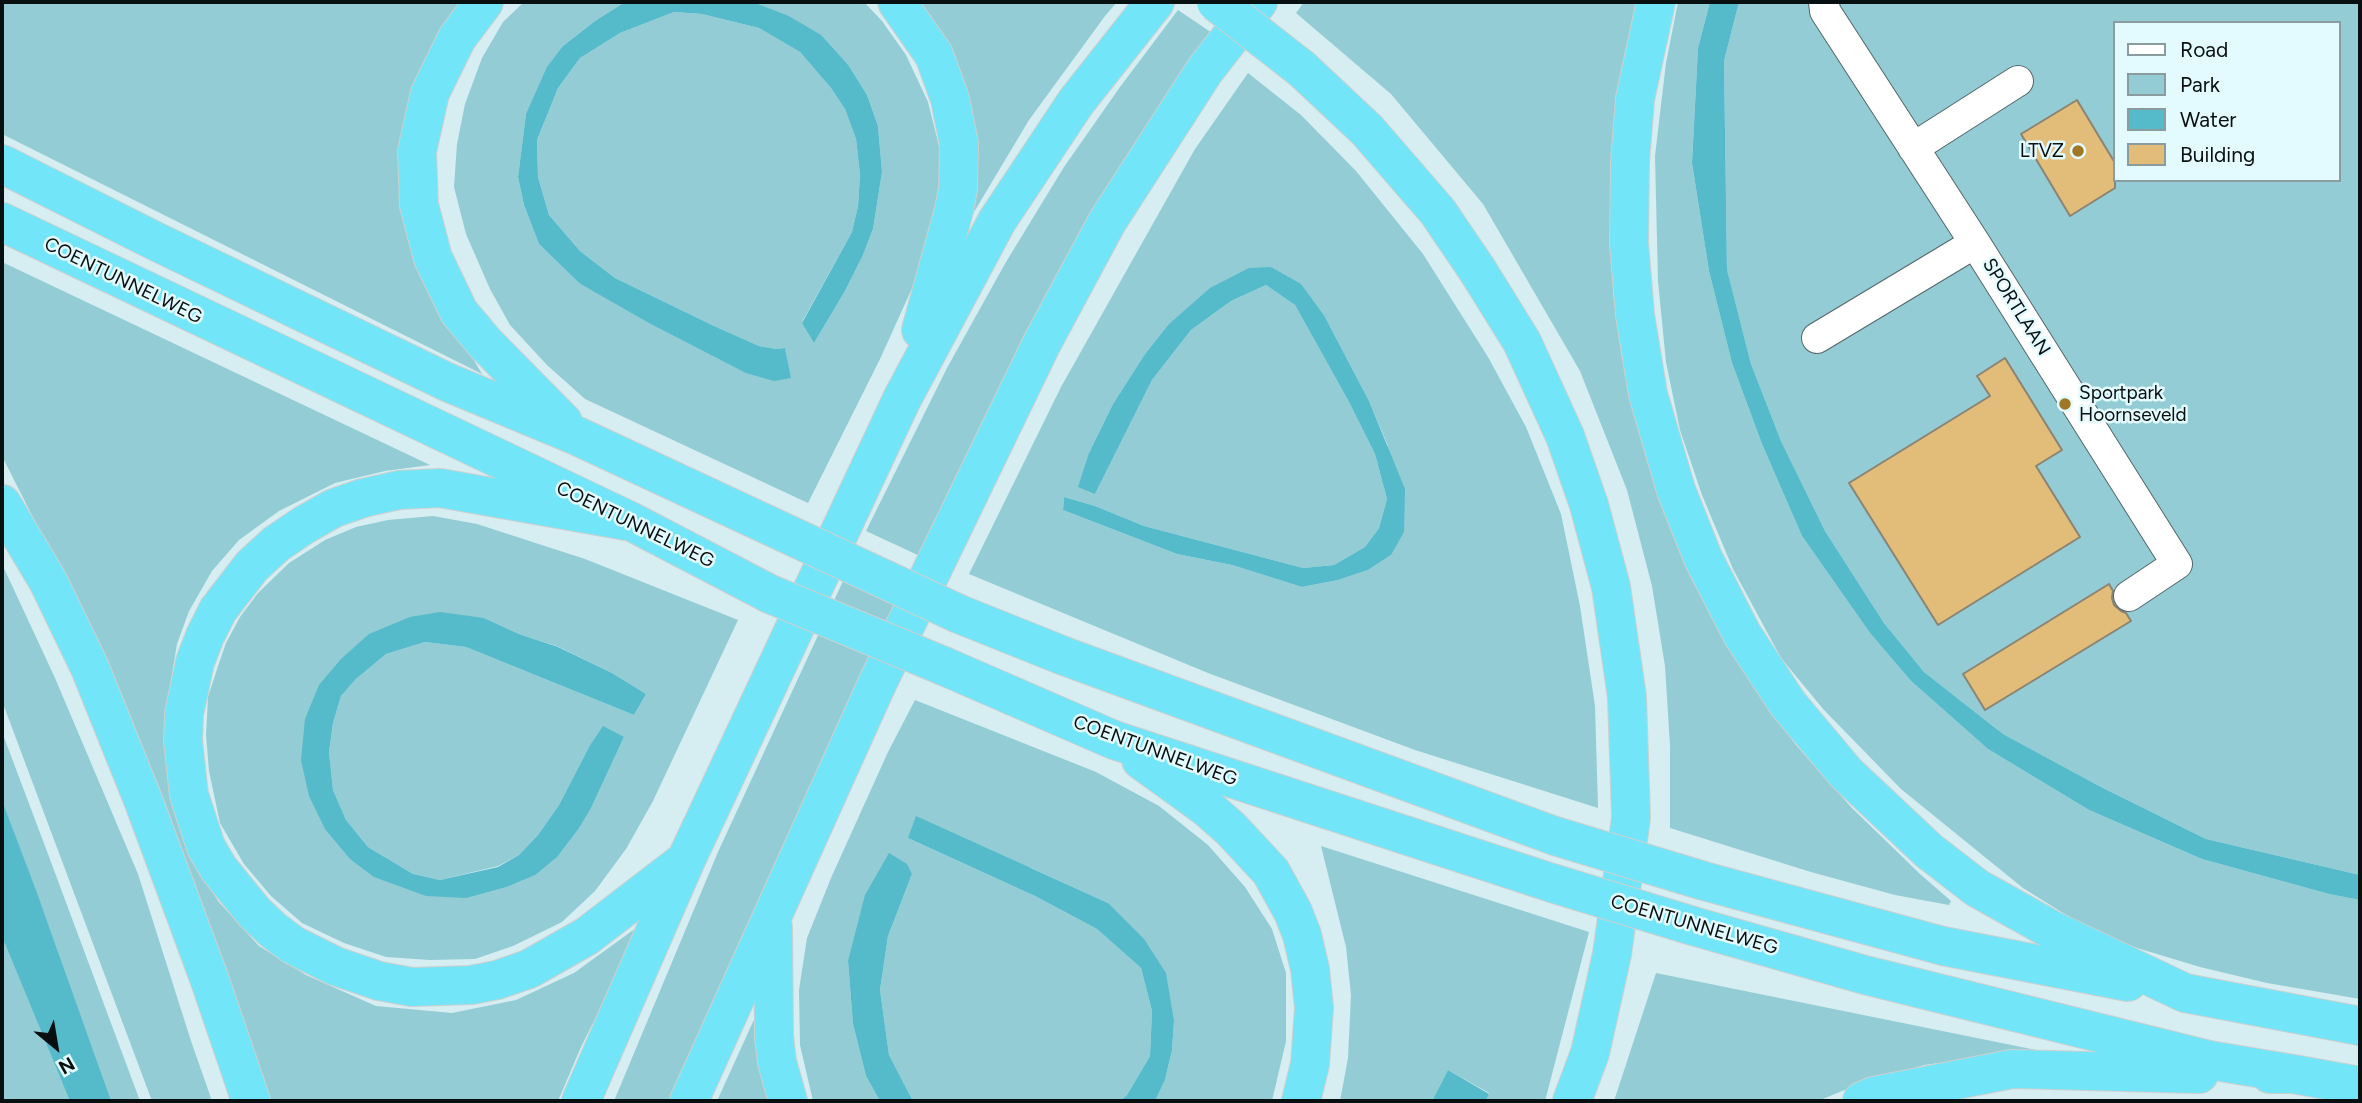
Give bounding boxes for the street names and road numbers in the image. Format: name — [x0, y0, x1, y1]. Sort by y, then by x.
street label: COENTUNNELWEG — [40, 233, 206, 329]
street label: SPORTLAAN — [1977, 254, 2055, 360]
street label: COENTUNNELWEG — [552, 477, 718, 573]
street label: COENTUNNELWEG — [1070, 711, 1240, 791]
street label: COENTUNNELWEG — [1608, 890, 1780, 960]

